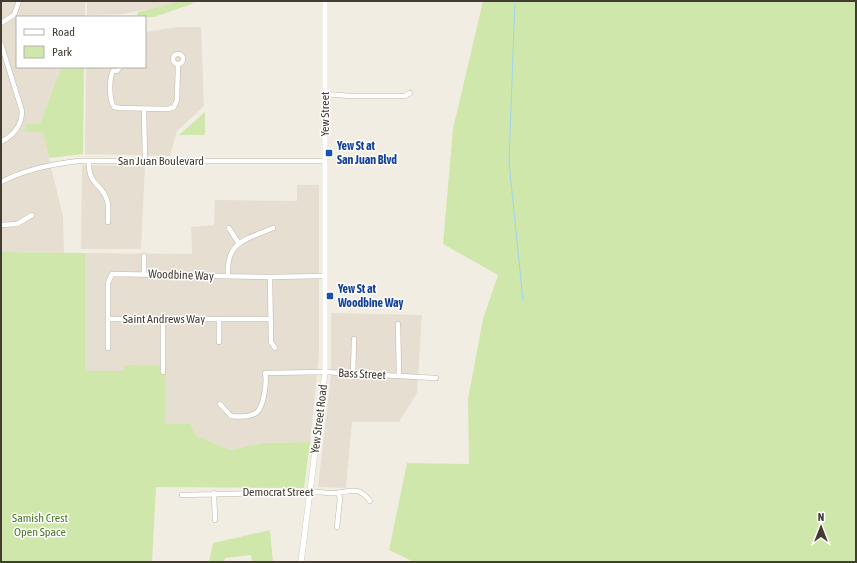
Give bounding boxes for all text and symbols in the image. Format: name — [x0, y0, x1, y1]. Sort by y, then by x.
legend — [16, 16, 146, 68]
text: Road — [52, 25, 75, 39]
text: Park — [52, 45, 73, 59]
street label: Yew Street — [318, 91, 332, 137]
place label: Yew St at San Juan Blvd — [336, 139, 397, 167]
marker: Yew St at San Juan Blvd — [324, 148, 334, 158]
street label: San Juan Boulevard — [118, 154, 204, 168]
street label: Woodbine Way — [148, 267, 214, 283]
place label: Yew St at Woodbine Way — [337, 282, 404, 310]
marker: Yew St at Woodbine Way — [325, 291, 335, 301]
street label: Saint Andrews Way — [123, 312, 205, 326]
street label: Bass Street — [338, 366, 387, 382]
street label: Yew Street Road — [308, 384, 330, 454]
street label: Democrat Street — [242, 485, 314, 499]
north arrow — [801, 507, 841, 547]
park label: Samish Crest Open Space — [12, 511, 68, 539]
text: N — [818, 511, 824, 523]

